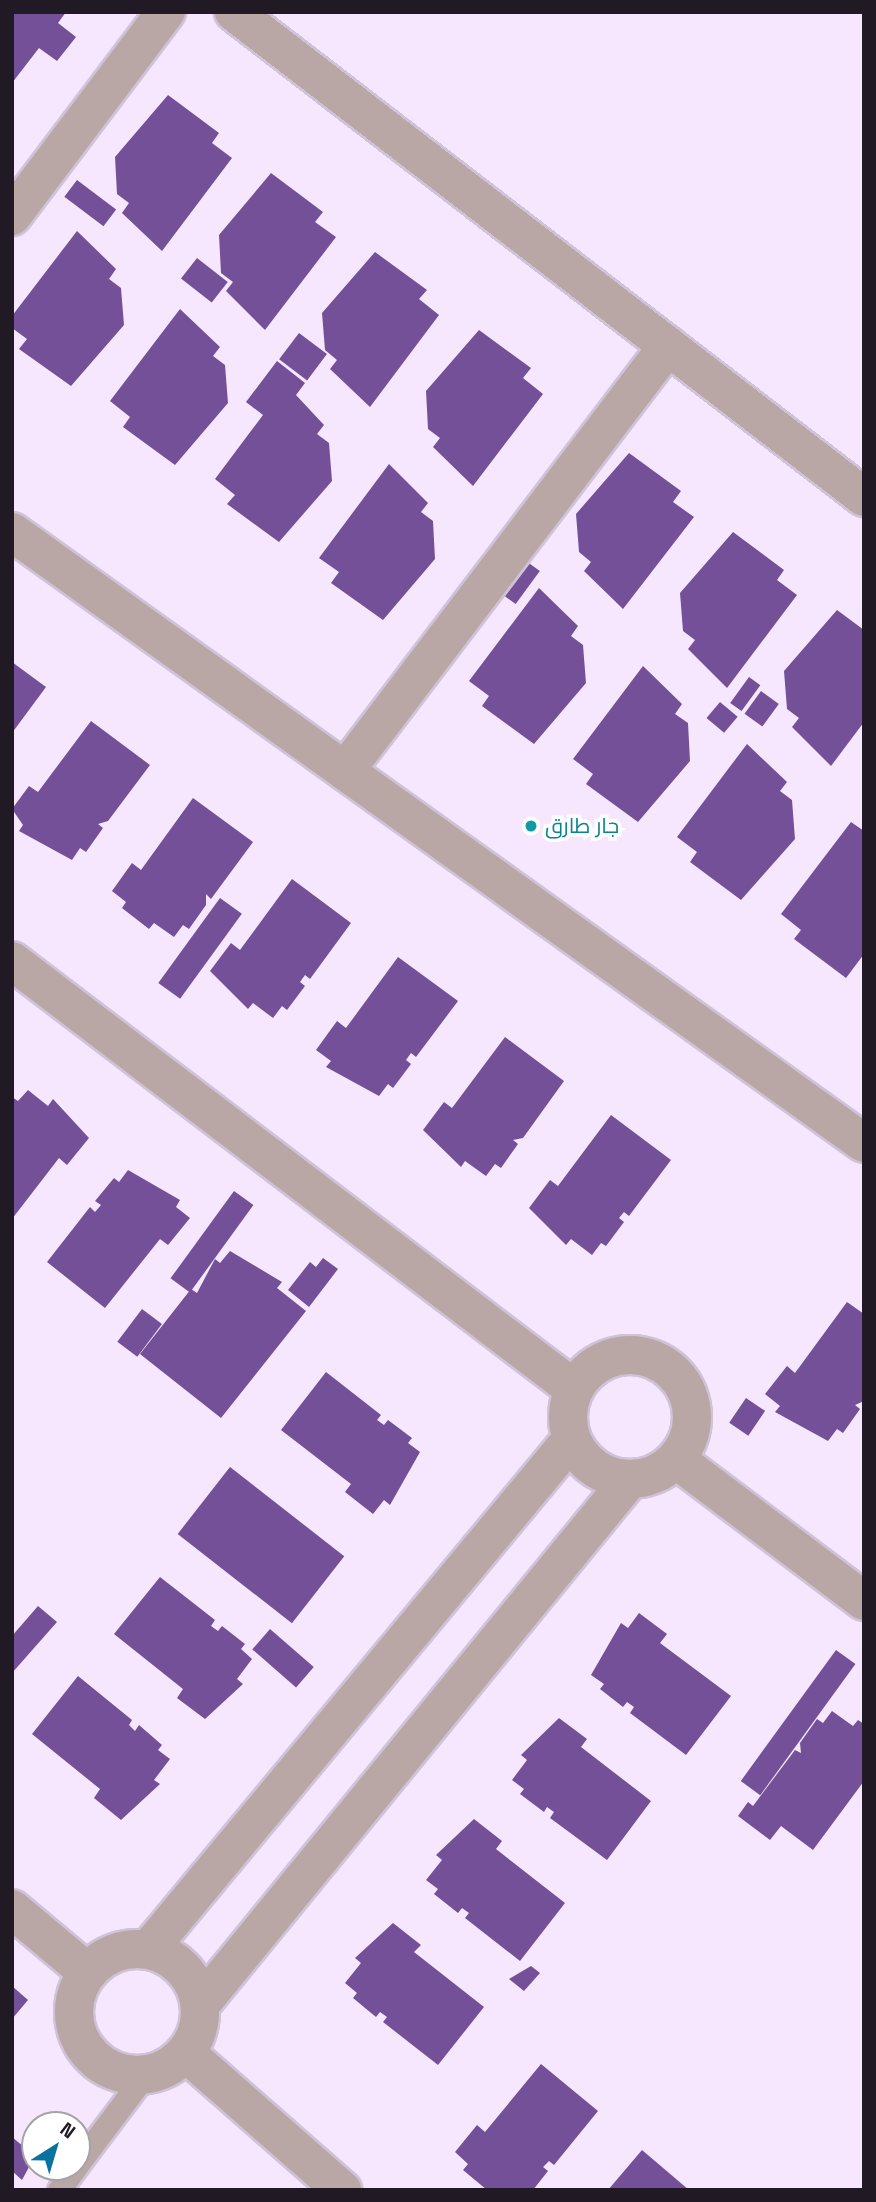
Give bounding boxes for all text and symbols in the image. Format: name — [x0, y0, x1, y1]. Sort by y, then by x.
place label: جار طارق — [545, 813, 619, 839]
marker: جار طارق — [523, 818, 539, 834]
north arrow — [21, 2111, 91, 2181]
text: N — [55, 2117, 80, 2144]

